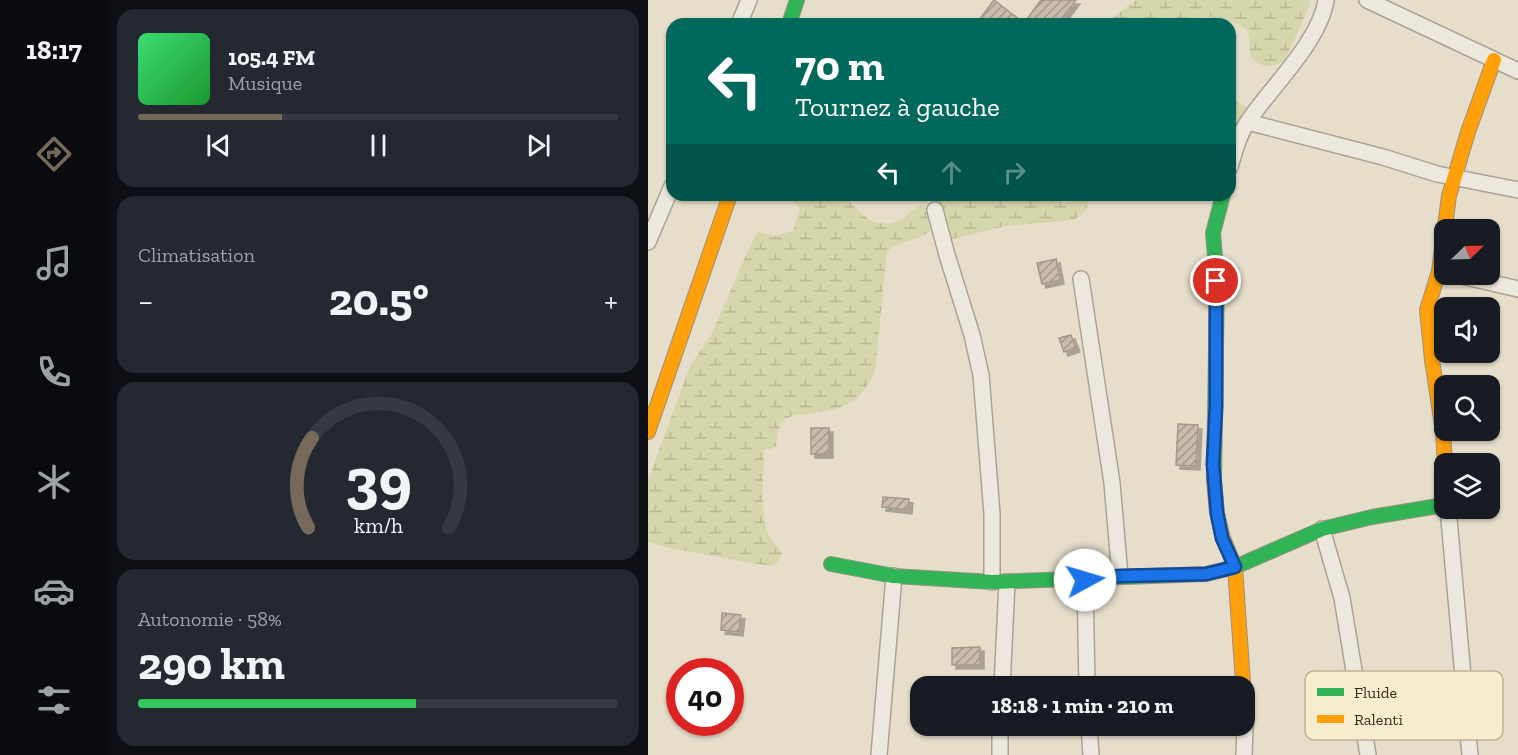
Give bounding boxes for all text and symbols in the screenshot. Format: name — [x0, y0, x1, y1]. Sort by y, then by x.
text: 18:17 — [26, 34, 82, 66]
text: 70 m — [795, 40, 885, 91]
icon: left — [696, 42, 774, 120]
text: 105.4 FM — [228, 44, 315, 71]
text: Musique — [228, 71, 302, 95]
text: Tournez à gauche — [795, 91, 1000, 123]
icon: previous — [202, 129, 235, 162]
icon: pause — [362, 129, 395, 162]
icon: next — [522, 129, 555, 162]
icon: directions — [33, 133, 75, 175]
icon: left — [872, 156, 905, 189]
icon: ahead — [935, 156, 968, 189]
icon: right — [998, 156, 1031, 189]
north arrow — [1434, 219, 1500, 285]
map controls — [1434, 219, 1500, 519]
icon: music — [33, 242, 75, 284]
text: Climatisation — [138, 243, 255, 267]
pin — [1190, 255, 1241, 306]
icon: arrive — [1199, 264, 1232, 297]
text: 20.5° — [329, 273, 429, 327]
text: − — [138, 281, 153, 320]
text: + — [604, 281, 618, 320]
button: sound — [1434, 297, 1500, 363]
icon: phone — [33, 351, 75, 393]
button: search — [1434, 375, 1500, 441]
text: 39 — [345, 443, 411, 518]
button: layers — [1434, 453, 1500, 519]
icon: climate — [33, 461, 75, 503]
text: km/h — [354, 513, 402, 538]
position arrow — [1053, 548, 1117, 612]
icon: car — [33, 570, 75, 612]
text: Autonomie · 58% — [138, 607, 282, 631]
text: 290 km — [138, 637, 285, 691]
speed limit sign: 40 — [666, 658, 744, 736]
legend — [1305, 671, 1503, 740]
icon: filters — [33, 679, 75, 721]
text: Fluide — [1354, 683, 1397, 702]
text: 18:18 · 1 min · 210 m — [991, 692, 1174, 719]
text: Ralenti — [1354, 710, 1403, 729]

